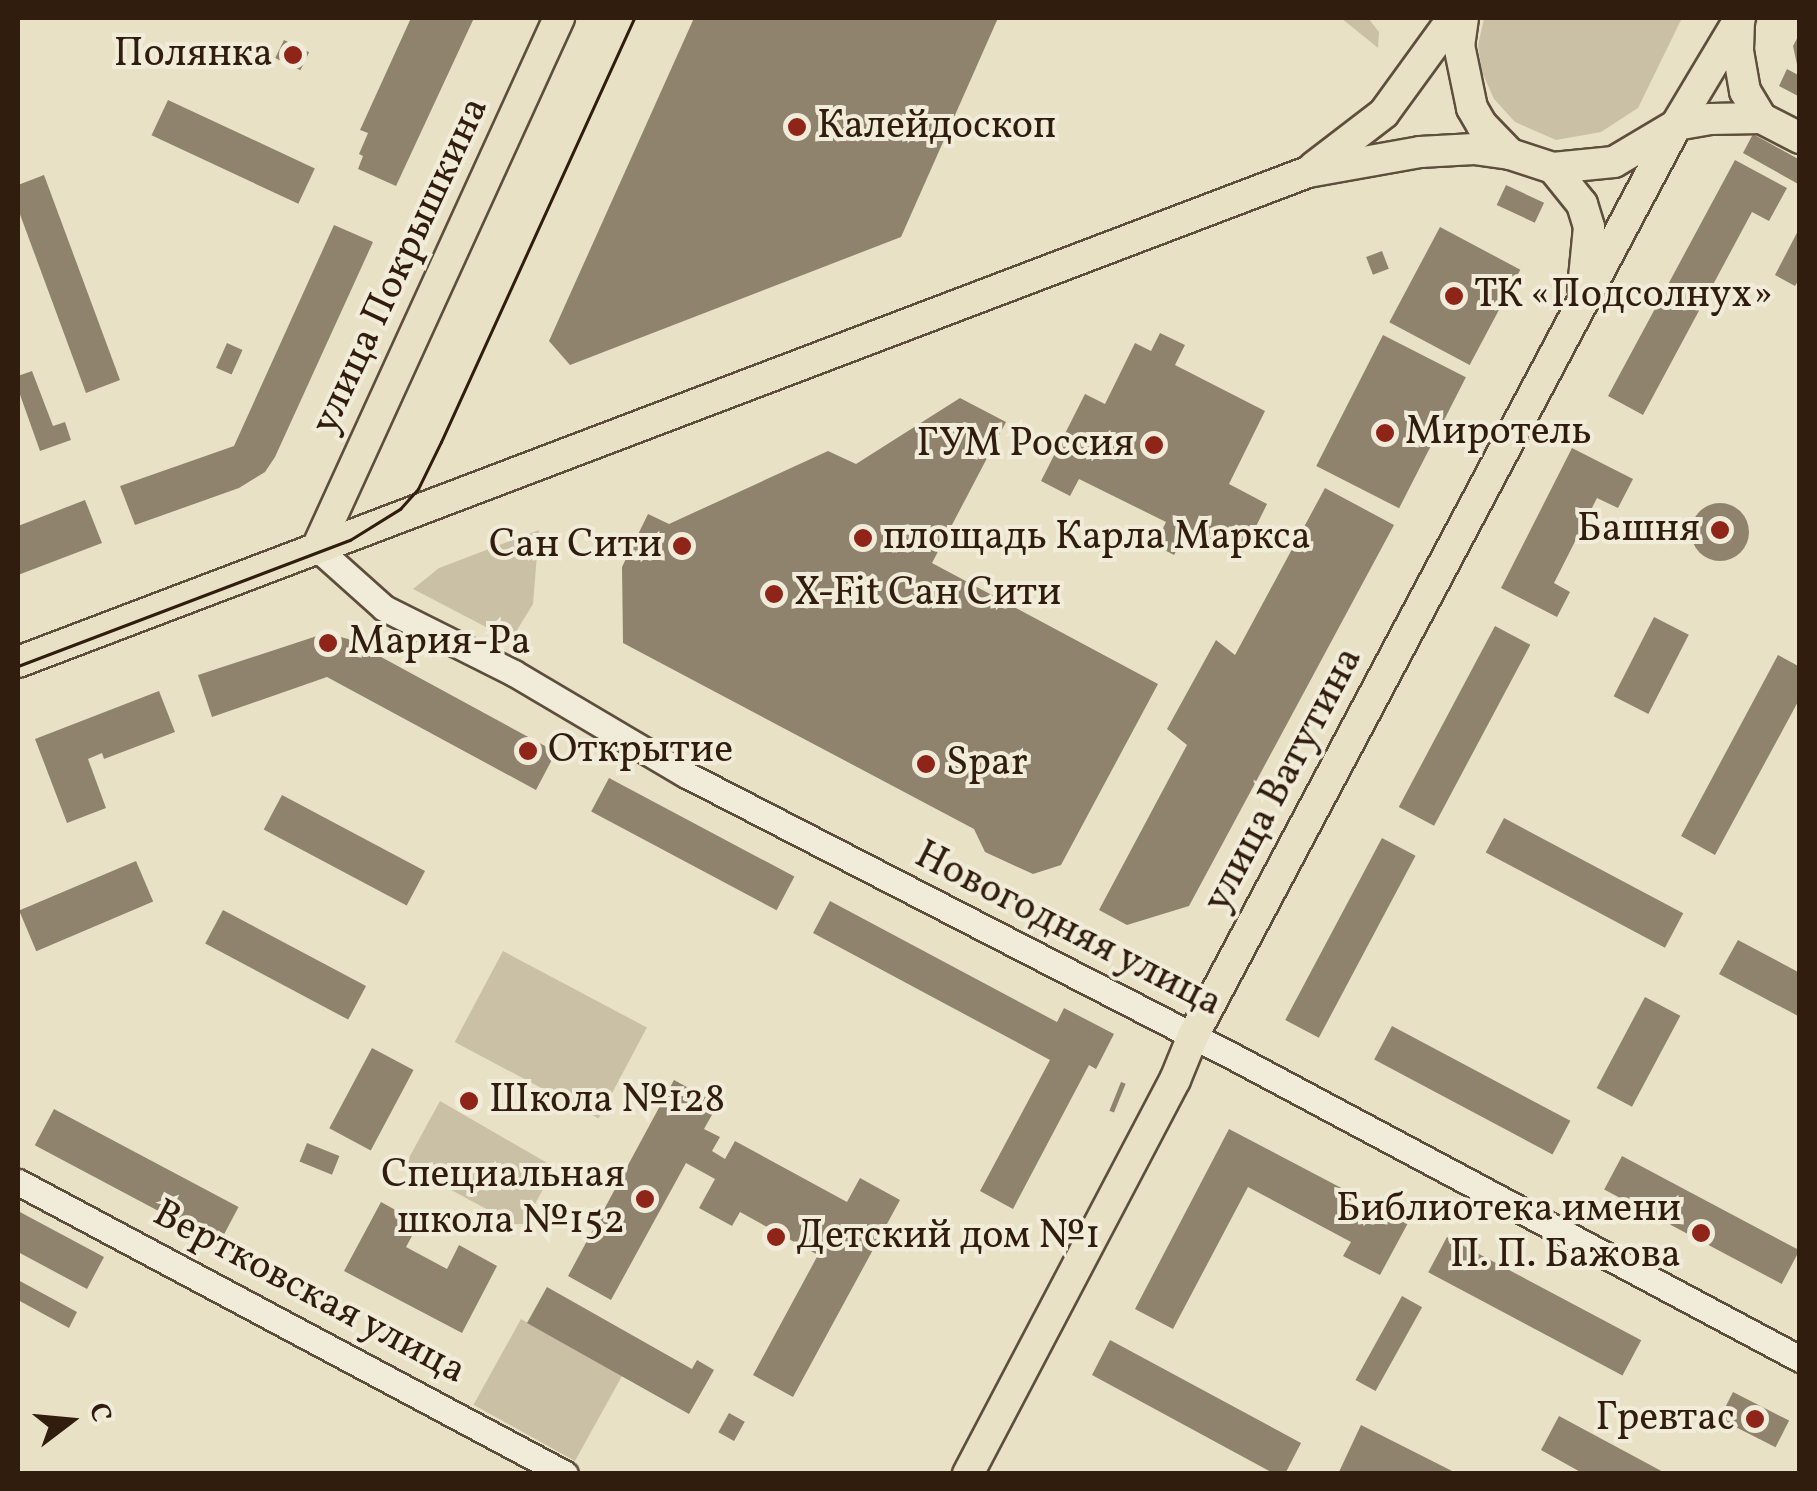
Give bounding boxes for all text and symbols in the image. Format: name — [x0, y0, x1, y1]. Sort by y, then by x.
place label: Полянка — [114, 31, 273, 79]
marker: Полянка — [282, 44, 304, 66]
street label: улица Покрышкина — [302, 90, 500, 442]
place label: Калейдоскоп — [817, 103, 1056, 151]
marker: Калейдоскоп — [786, 116, 808, 138]
place label: ТК «Подсолнух» — [1474, 272, 1774, 320]
marker: ТК «Подсолнух» — [1443, 285, 1465, 307]
place label: Миротель — [1405, 409, 1592, 457]
place label: ГУМ Россия — [916, 421, 1134, 469]
marker: Миротель — [1374, 422, 1396, 444]
marker: ГУМ Россия — [1143, 434, 1165, 456]
place label: Башня — [1577, 506, 1700, 554]
place label: площадь Карла Маркса — [883, 514, 1311, 562]
marker: Башня — [1709, 519, 1731, 541]
place label: Сан Сити — [489, 522, 662, 570]
marker: площадь Карла Маркса — [852, 527, 874, 549]
marker: Сан Сити — [671, 535, 693, 557]
place label: X-Fit Сан Сити — [794, 570, 1061, 618]
marker: X-Fit Сан Сити — [763, 583, 785, 605]
place label: Мария-Ра — [348, 619, 531, 667]
marker: Мария-Ра — [317, 632, 339, 654]
street label: улица Ватутина — [1194, 639, 1374, 921]
place label: Открытие — [548, 727, 733, 775]
marker: Открытие — [517, 740, 539, 762]
place label: Spar — [946, 740, 1028, 788]
marker: Spar — [915, 753, 937, 775]
street label: Новогодняя улица — [906, 832, 1230, 1028]
place label: Школа №128 — [489, 1077, 725, 1125]
marker: Школа №128 — [458, 1090, 480, 1112]
place label: Специальная школа №152 — [381, 1152, 625, 1246]
place label: Библиотека имени П. П. Бажова — [1336, 1186, 1681, 1280]
marker: Специальная школа №152 — [634, 1188, 656, 1210]
street label: Вертковская улица — [144, 1190, 474, 1396]
place label: Детский дом №1 — [796, 1213, 1101, 1261]
marker: Библиотека имени П. П. Бажова — [1690, 1222, 1712, 1244]
marker: Детский дом №1 — [765, 1226, 787, 1248]
north arrow — [20, 1371, 120, 1471]
place label: Гревтас — [1596, 1395, 1735, 1443]
text: С — [78, 1399, 121, 1427]
marker: Гревтас — [1744, 1408, 1766, 1430]

